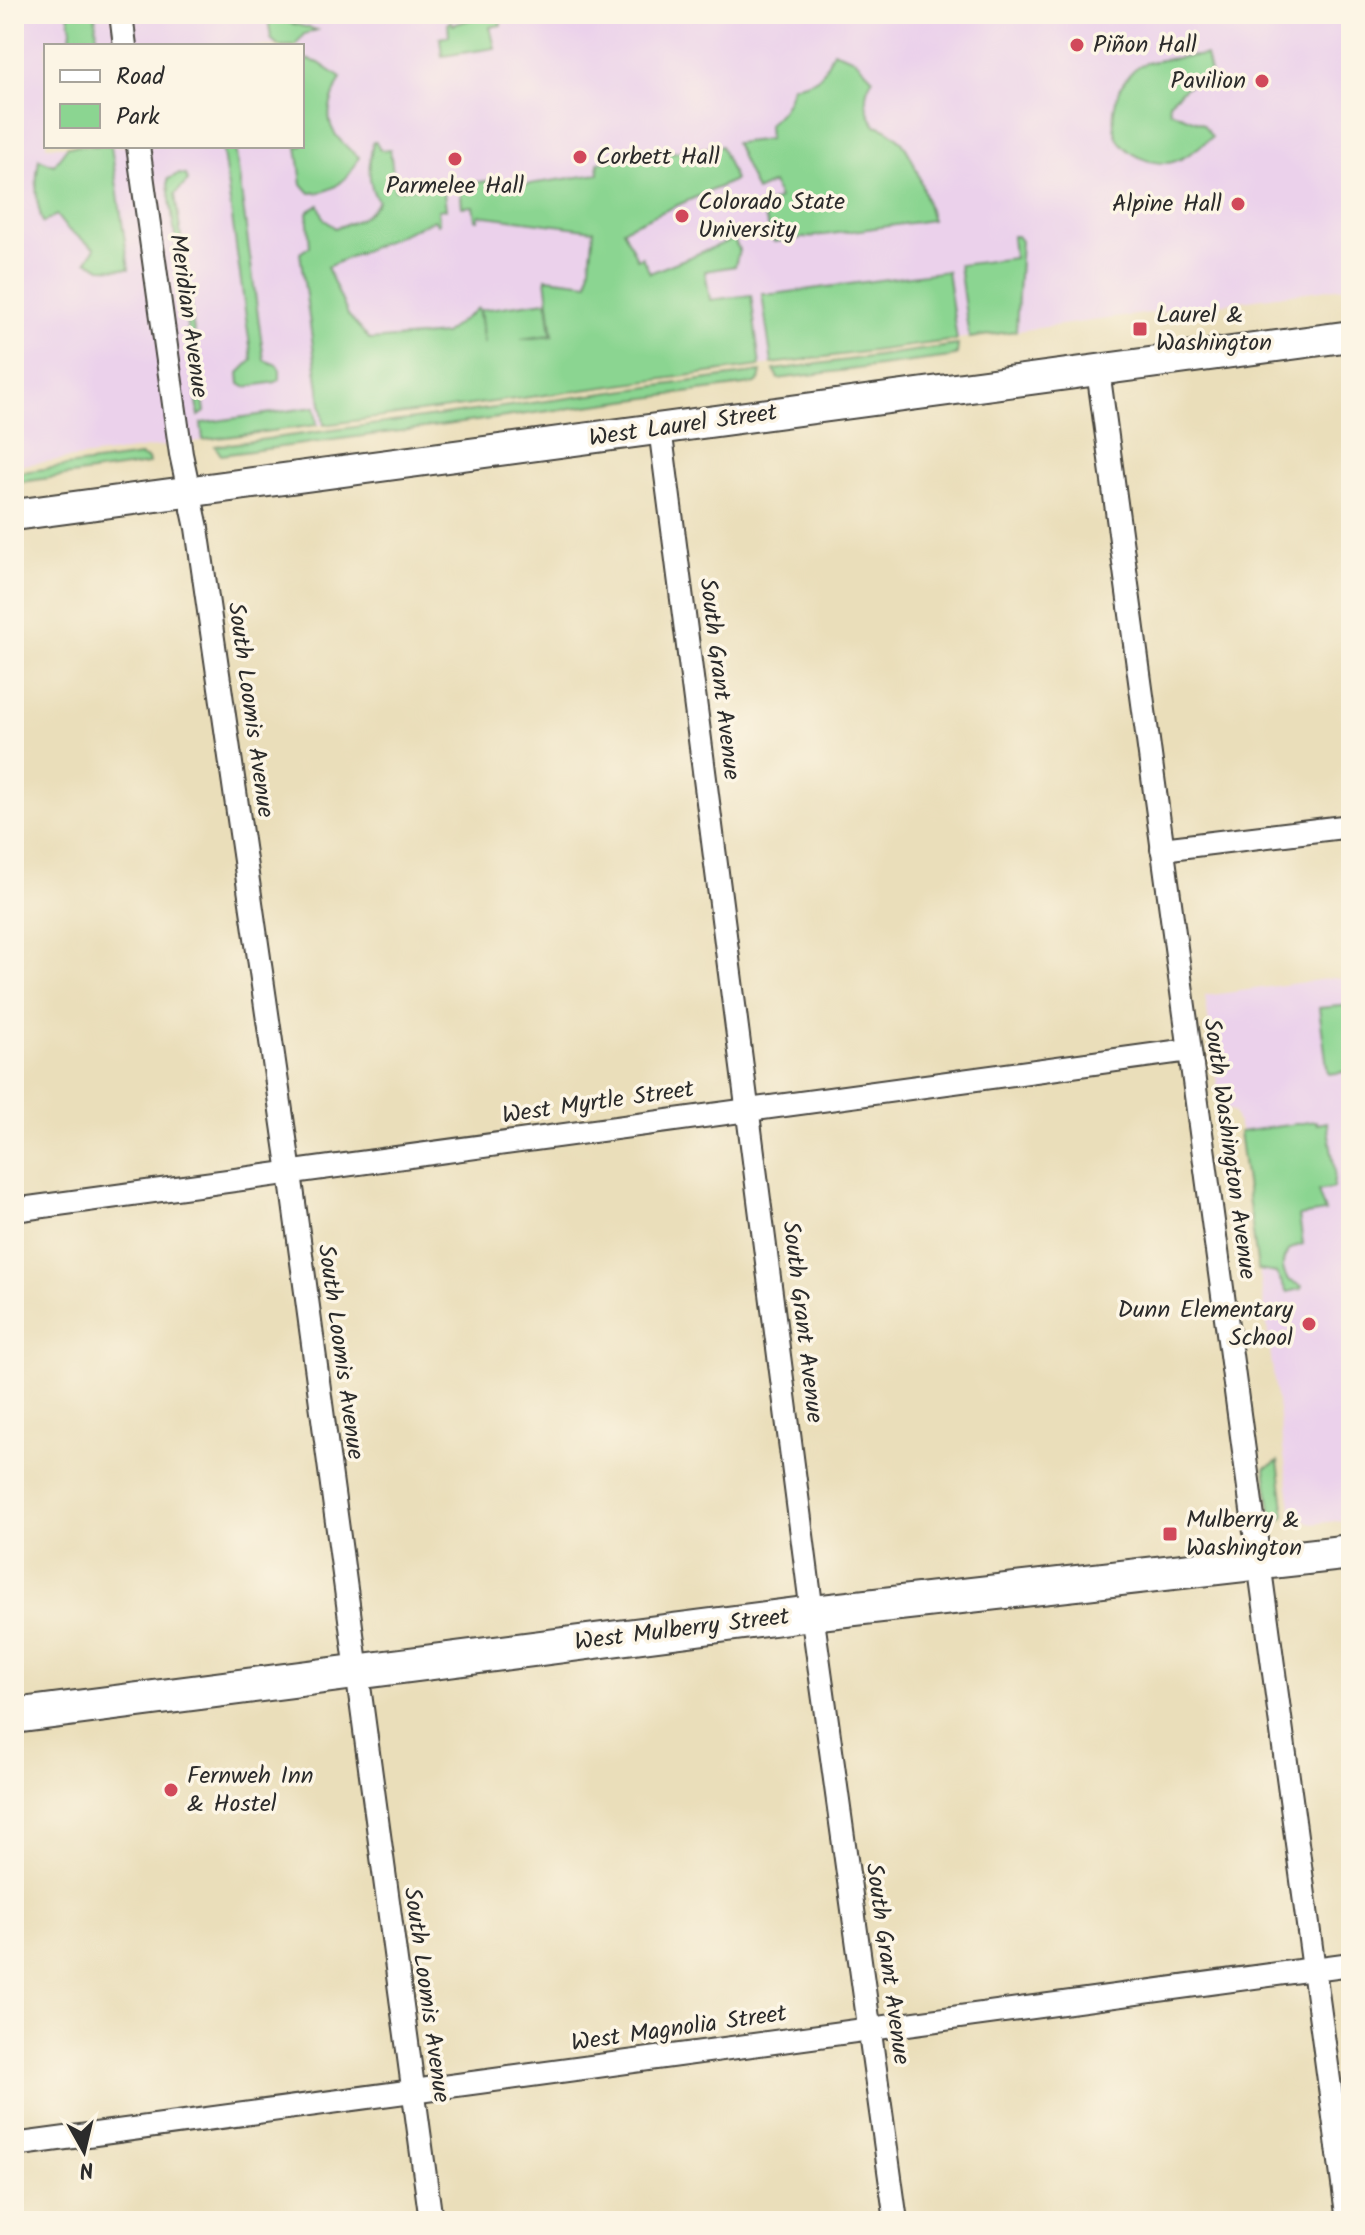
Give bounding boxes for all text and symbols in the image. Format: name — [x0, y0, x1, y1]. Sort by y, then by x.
place label: Piñon Hall — [1093, 26, 1197, 65]
marker: Piñon Hall — [1068, 36, 1086, 54]
legend — [44, 44, 304, 148]
text: Road — [116, 58, 165, 97]
place label: Pavilion — [1171, 62, 1246, 101]
marker: Pavilion — [1253, 72, 1271, 90]
text: Park — [116, 98, 160, 137]
place label: Corbett Hall — [596, 138, 720, 177]
marker: Corbett Hall — [571, 148, 589, 166]
marker: Parmelee Hall — [446, 150, 464, 168]
place label: Parmelee Hall — [386, 167, 524, 206]
place label: Colorado State University — [698, 183, 845, 250]
place label: Alpine Hall — [1112, 185, 1222, 224]
marker: Alpine Hall — [1229, 195, 1247, 213]
marker: Colorado State University — [673, 207, 691, 225]
street label: Meridian Avenue — [157, 231, 219, 401]
place label: Laurel & Washington — [1156, 296, 1272, 363]
marker: Laurel & Washington — [1131, 320, 1149, 338]
street label: West Laurel Street — [586, 393, 780, 459]
street label: South Grant Avenue — [687, 576, 751, 782]
street label: South Loomis Avenue — [216, 600, 284, 820]
street label: South Washington Avenue — [1191, 1016, 1267, 1282]
street label: West Myrtle Street — [500, 1070, 697, 1136]
street label: South Grant Avenue — [770, 1219, 834, 1425]
street label: South Loomis Avenue — [306, 1242, 374, 1462]
place label: Dunn Elementary School — [1118, 1291, 1294, 1358]
marker: Dunn Elementary School — [1300, 1315, 1318, 1333]
place label: Mulberry & Washington — [1186, 1501, 1302, 1568]
marker: Mulberry & Washington — [1161, 1525, 1179, 1543]
street label: West Mulberry Street — [572, 1597, 792, 1663]
place label: Fernweh Inn & Hostel — [187, 1757, 314, 1824]
marker: Fernweh Inn & Hostel — [162, 1781, 180, 1799]
street label: South Grant Avenue — [854, 1861, 920, 2067]
street label: South Loomis Avenue — [392, 1885, 460, 2105]
street label: West Magnolia Street — [569, 1994, 790, 2063]
north arrow — [44, 2111, 124, 2191]
text: N — [77, 2150, 96, 2187]

